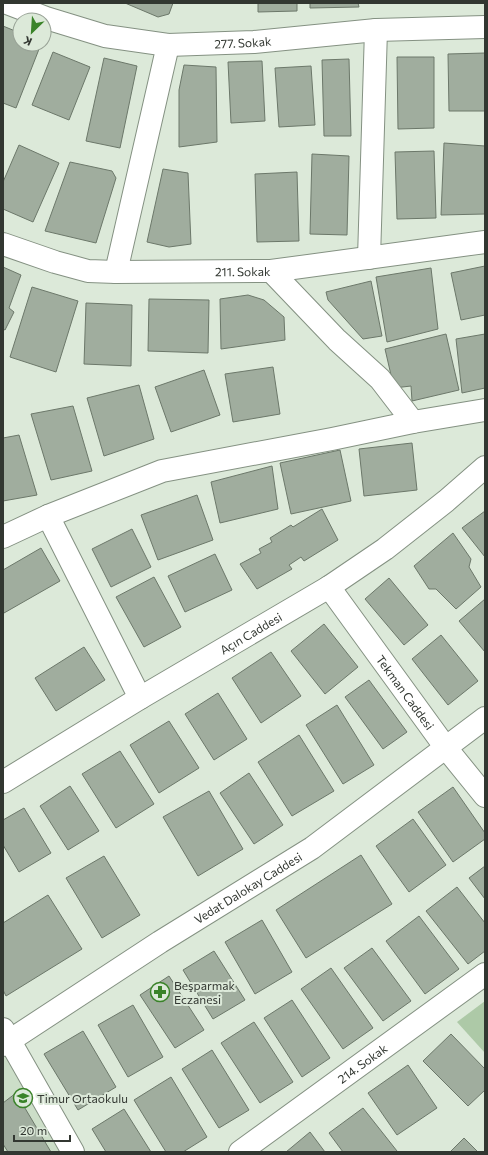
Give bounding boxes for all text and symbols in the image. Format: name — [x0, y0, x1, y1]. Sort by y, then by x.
north arrow — [12, 12, 52, 52]
street label: 277. Sokak — [214, 33, 273, 50]
text: K — [21, 34, 34, 49]
street label: 211. Sokak — [215, 264, 271, 278]
street label: Açın Caddesi — [217, 609, 284, 657]
street label: Tekman Caddesi — [374, 652, 437, 732]
street label: Vedat Dalokay Caddesi — [191, 849, 304, 926]
place label: Beşparmak Eczanesi — [174, 978, 235, 1006]
pharmacy icon: Beşparmak Eczanesi — [149, 981, 171, 1003]
street label: 214. Sokak — [335, 1040, 390, 1086]
school or university icon: Timur Ortaokulu — [12, 1087, 34, 1109]
place label: Timur Ortaokulu — [37, 1091, 128, 1105]
scale bar — [14, 1117, 70, 1143]
text: 20 m — [20, 1123, 47, 1137]

